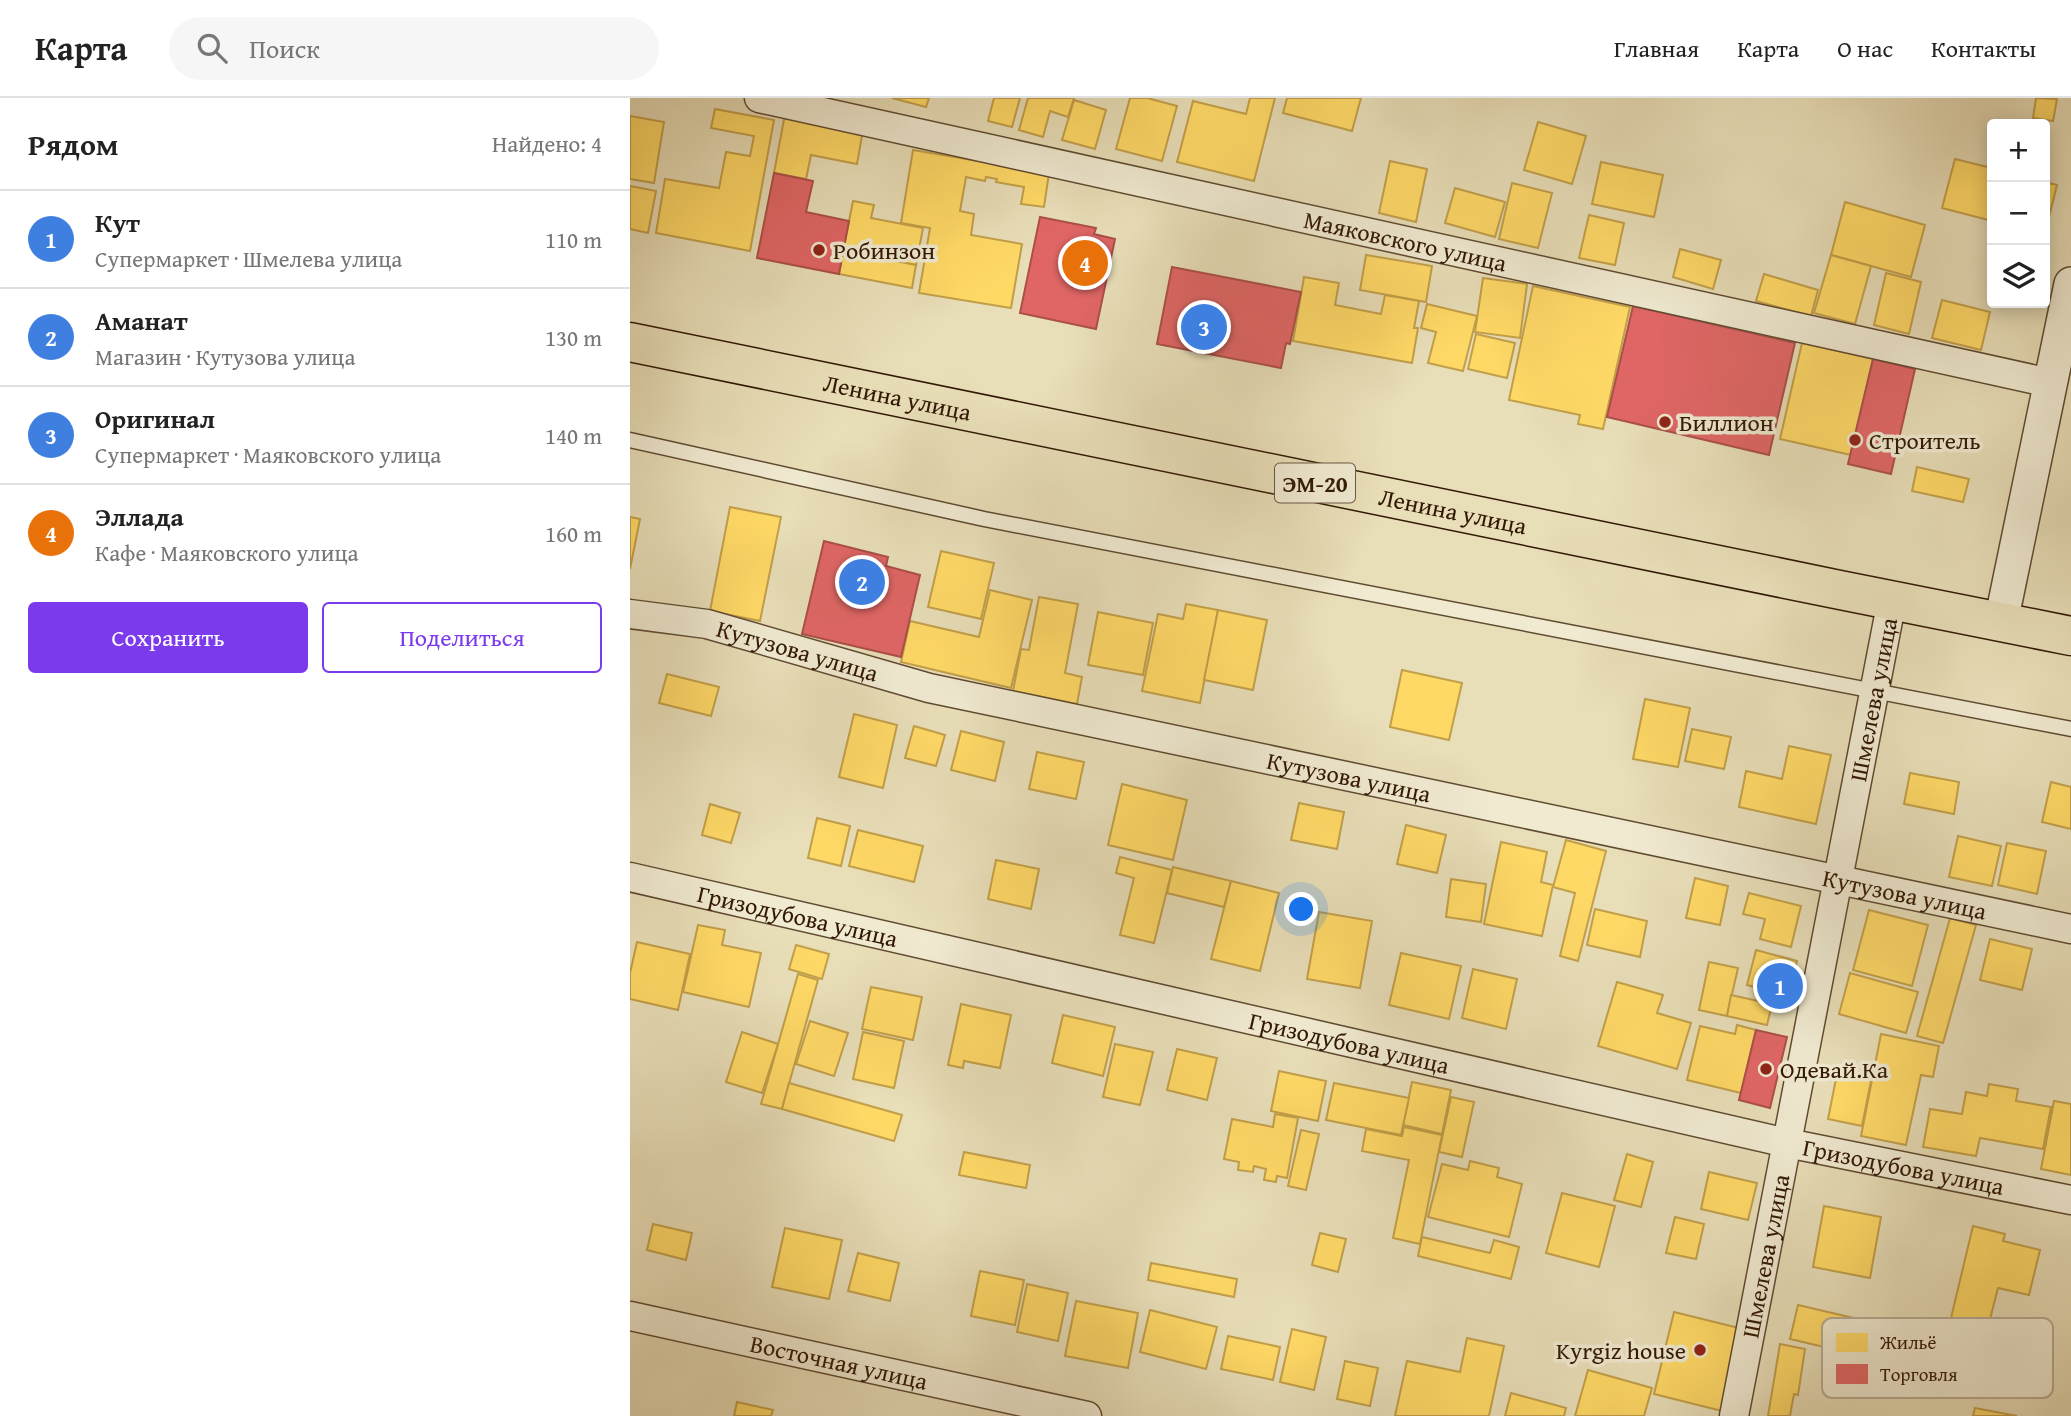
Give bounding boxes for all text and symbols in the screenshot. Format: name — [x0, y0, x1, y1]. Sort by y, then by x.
search box — [169, 17, 659, 80]
text: Карта — [35, 24, 127, 72]
icon: search — [193, 29, 231, 67]
text: Поиск — [249, 29, 320, 68]
text: Главная — [1614, 31, 1699, 66]
text: Карта — [1737, 31, 1799, 66]
text: О нас — [1837, 31, 1893, 66]
text: Контакты — [1931, 31, 2036, 66]
map controls — [1987, 119, 2050, 308]
button: + — [1987, 119, 2050, 182]
text: Рядом — [28, 122, 119, 166]
text: Найдено: 4 — [492, 127, 602, 160]
button: − — [1987, 182, 2050, 245]
street label: Маяковского улица — [1301, 201, 1511, 280]
text: Кут — [95, 203, 140, 242]
text: 1 — [45, 223, 57, 256]
text: 110 m — [545, 223, 602, 256]
place label: Робинзон — [833, 233, 935, 268]
pin: 4 — [1062, 237, 1108, 289]
text: Супермаркет · Шмелева улица — [95, 242, 402, 275]
marker: Робинзон — [811, 242, 827, 258]
button: layers — [1987, 245, 2050, 308]
text: Аманат — [95, 301, 188, 340]
pin: 3 — [1181, 301, 1227, 353]
text: 2 — [45, 321, 57, 354]
text: 130 m — [545, 321, 602, 354]
text: Магазин · Кутузова улица — [95, 340, 355, 373]
street label: Ленина улица — [820, 365, 975, 429]
text: Оригинал — [95, 399, 215, 438]
place label: Биллион — [1679, 405, 1774, 440]
marker: Биллион — [1657, 414, 1673, 430]
text: 3 — [45, 419, 57, 452]
text: 140 m — [545, 419, 602, 452]
place label: Строитель — [1869, 423, 1981, 458]
marker: Строитель — [1847, 432, 1863, 448]
text: Супермаркет · Маяковского улица — [95, 438, 441, 471]
road number: ЭМ-20 — [1275, 464, 1355, 502]
street label: Ленина улица — [1376, 478, 1531, 543]
text: Эллада — [95, 497, 184, 536]
text: 4 — [45, 517, 57, 550]
text: 160 m — [545, 517, 602, 550]
text: Кафе · Маяковского улица — [95, 536, 358, 569]
pin: 2 — [839, 556, 885, 608]
button: Сохранить — [28, 602, 308, 673]
button: Поделиться — [322, 602, 602, 673]
street label: Кутузова улица — [713, 610, 883, 690]
street label: Шмелева улица — [1840, 614, 1906, 784]
street label: Кутузова улица — [1264, 742, 1435, 811]
street label: Кутузова улица — [1820, 860, 1991, 928]
street label: Гризодубова улица — [694, 876, 902, 956]
your location — [1284, 892, 1318, 926]
pin: 1 — [1757, 960, 1803, 1012]
street label: Гризодубова улица — [1246, 1002, 1453, 1082]
place label: Одевай.Ка — [1780, 1052, 1889, 1087]
marker: Одевай.Ка — [1758, 1061, 1774, 1077]
street label: Гризодубова улица — [1800, 1129, 2008, 1204]
street label: Шмелева улица — [1732, 1170, 1798, 1341]
legend — [1822, 1318, 2053, 1398]
street label: Восточная улица — [747, 1325, 932, 1398]
text: Жильё — [1879, 1328, 1937, 1356]
place label: Kyrgiz house — [1556, 1333, 1686, 1368]
marker: Kyrgiz house — [1692, 1342, 1708, 1358]
text: Торговля — [1880, 1360, 1958, 1388]

